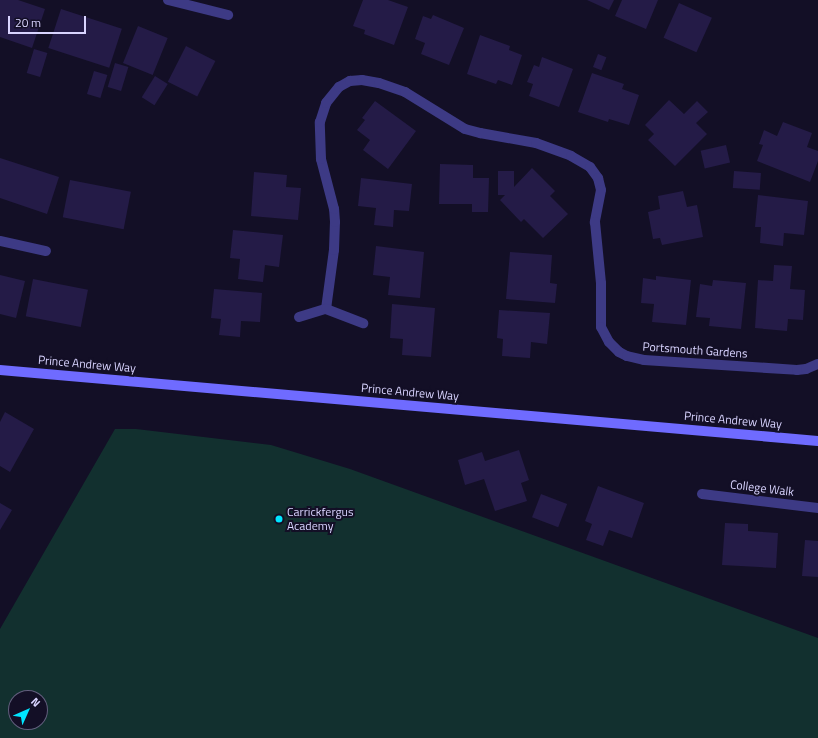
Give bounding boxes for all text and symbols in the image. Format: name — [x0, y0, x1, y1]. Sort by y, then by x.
scale bar — [10, 8, 88, 34]
text: 20 m — [15, 13, 41, 32]
street label: Portsmouth Gardens — [642, 339, 748, 361]
street label: Prince Andrew Way — [37, 353, 137, 375]
street label: Prince Andrew Way — [360, 381, 460, 403]
street label: Prince Andrew Way — [683, 409, 783, 431]
street label: College Walk — [729, 477, 795, 499]
place label: Carrickfergus Academy — [287, 505, 354, 533]
marker: Carrickfergus Academy — [274, 514, 284, 524]
north arrow — [8, 690, 48, 730]
text: N — [27, 694, 44, 711]

